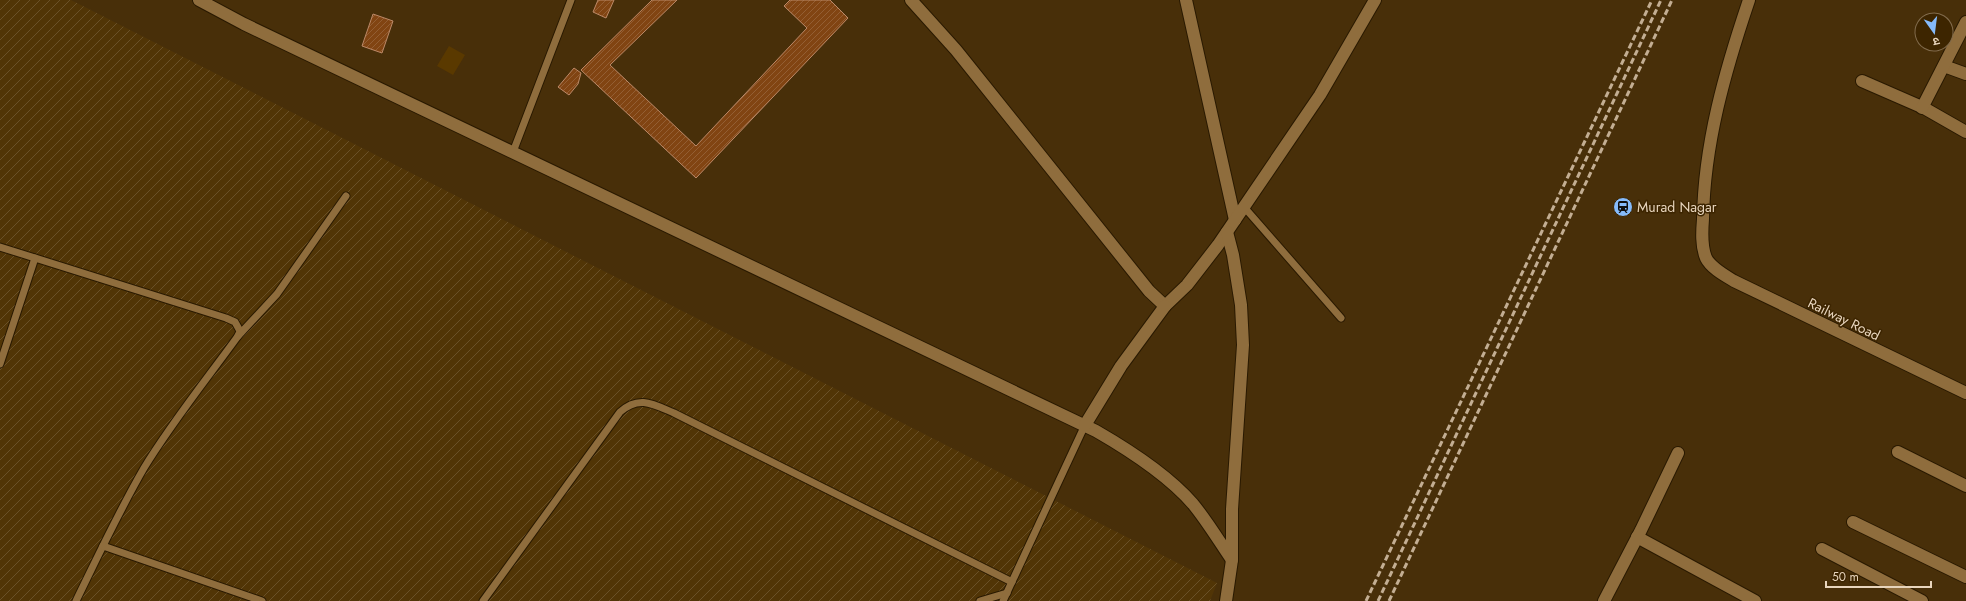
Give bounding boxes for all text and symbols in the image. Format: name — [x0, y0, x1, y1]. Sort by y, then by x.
north arrow — [1914, 12, 1954, 52]
text: उ — [1931, 33, 1941, 50]
station icon: Murad Nagar — [1612, 196, 1634, 218]
place label: Murad Nagar — [1637, 197, 1717, 217]
street label: Railway Road — [1804, 293, 1884, 345]
scale bar — [1826, 563, 1931, 589]
text: 50 m — [1832, 568, 1859, 586]

